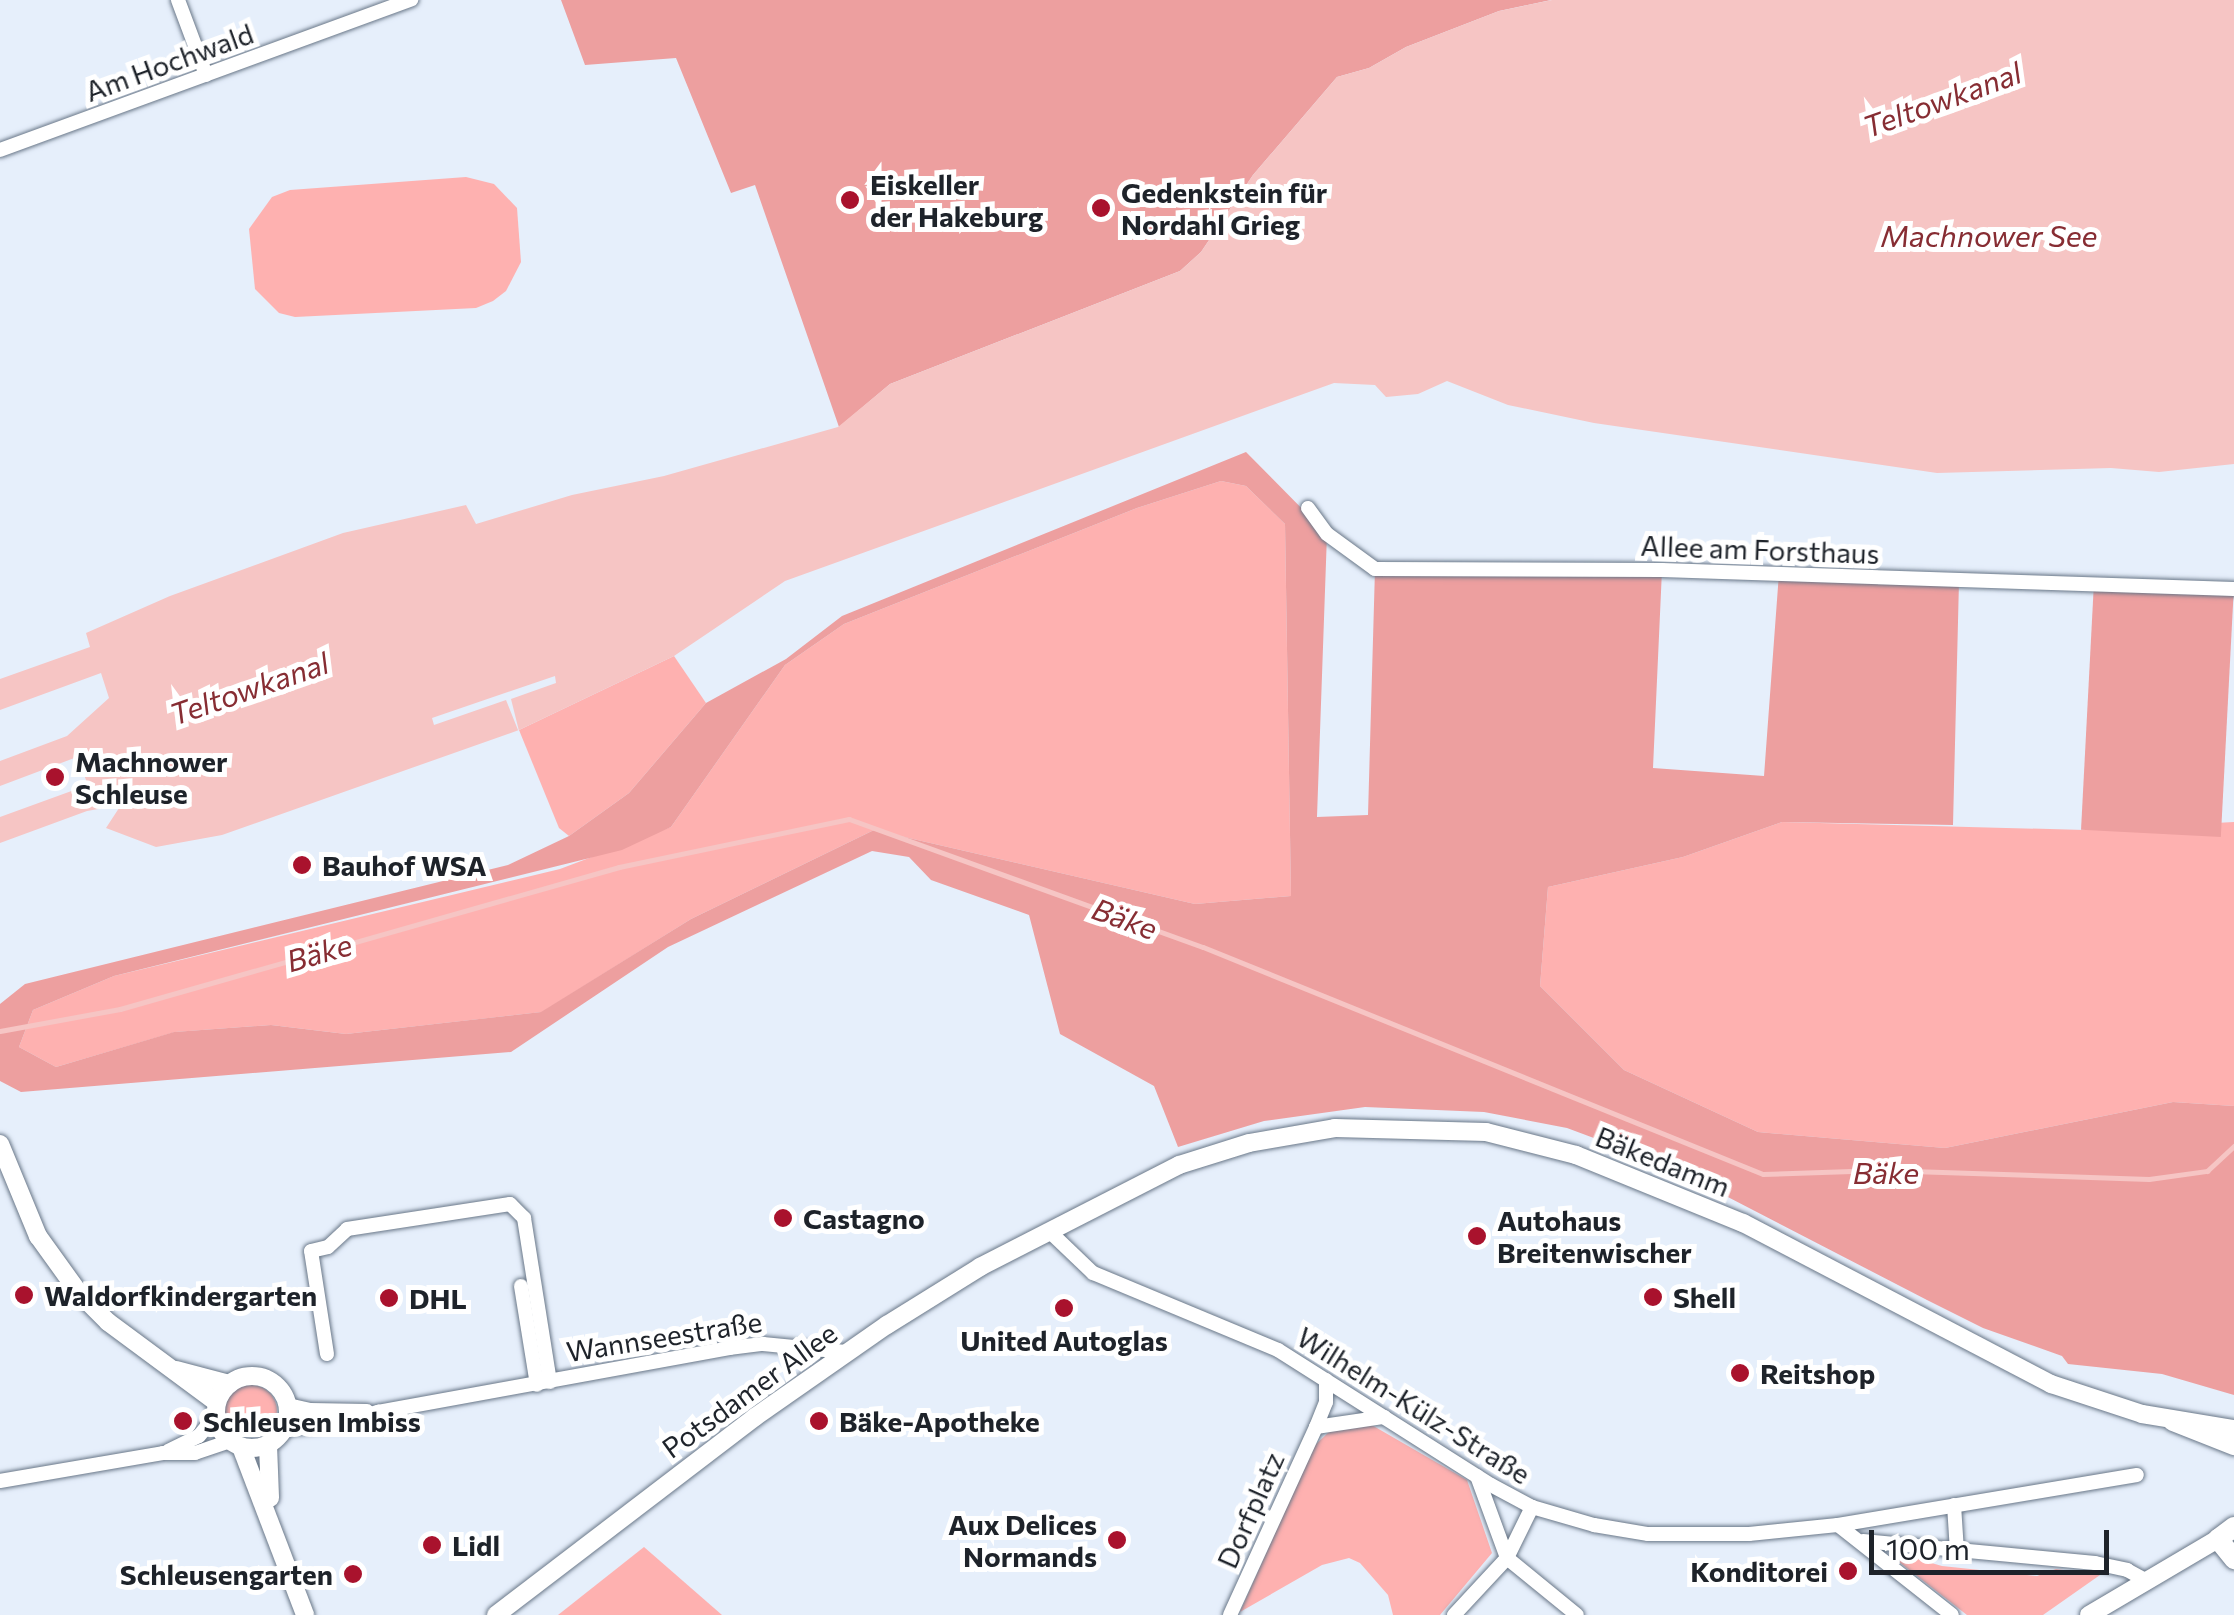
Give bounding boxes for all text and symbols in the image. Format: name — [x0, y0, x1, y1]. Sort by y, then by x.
street label: Am Hochwald — [80, 16, 258, 108]
water label: Teltowkanal — [1858, 54, 2026, 144]
place label: Eiskeller der Hakeburg — [870, 167, 1043, 233]
place label: Gedenkstein für Nordahl Grieg — [1121, 175, 1327, 241]
marker: Eiskeller der Hakeburg — [839, 189, 861, 211]
marker: Gedenkstein für Nordahl Grieg — [1090, 197, 1112, 219]
water label: Machnower See — [1881, 217, 2097, 253]
street label: Allee am Forsthaus — [1640, 528, 1880, 570]
water label: Teltowkanal — [165, 644, 333, 732]
place label: Machnower Schleuse — [75, 744, 228, 810]
marker: Machnower Schleuse — [44, 766, 66, 788]
place label: Bauhof WSA — [322, 848, 487, 882]
marker: Bauhof WSA — [291, 854, 313, 876]
water label: Bäke — [1088, 890, 1162, 946]
water label: Bäke — [282, 926, 356, 978]
street label: Bäkedamm — [1591, 1119, 1735, 1203]
water label: Bäke — [1853, 1154, 1919, 1190]
place label: Castagno — [803, 1201, 925, 1235]
place label: Autohaus Breitenwischer — [1497, 1203, 1692, 1269]
marker: Castagno — [772, 1207, 794, 1229]
marker: Autohaus Breitenwischer — [1466, 1225, 1488, 1247]
place label: Waldorfkindergarten — [44, 1278, 317, 1312]
place label: Shell — [1673, 1280, 1736, 1314]
place label: DHL — [409, 1281, 467, 1315]
marker: Waldorfkindergarten — [13, 1284, 35, 1306]
marker: Shell — [1642, 1286, 1664, 1308]
marker: DHL — [378, 1287, 400, 1309]
marker: United Autoglas — [1053, 1297, 1075, 1319]
street label: Wannseestraße — [564, 1304, 764, 1368]
street label: Potsdamer Allee — [655, 1315, 843, 1465]
street label: Wilhelm-Külz-Straße — [1291, 1320, 1537, 1490]
place label: United Autoglas — [960, 1323, 1168, 1357]
place label: Reitshop — [1760, 1356, 1875, 1390]
marker: Reitshop — [1729, 1362, 1751, 1384]
place label: Schleusen Imbiss — [203, 1404, 421, 1438]
place label: Bäke-Apotheke — [839, 1404, 1040, 1438]
marker: Schleusen Imbiss — [172, 1410, 194, 1432]
marker: Bäke-Apotheke — [808, 1410, 830, 1432]
street label: Dorfplatz — [1210, 1447, 1290, 1573]
place label: Aux Delices Normands — [948, 1507, 1097, 1573]
scale bar — [1874, 1510, 2114, 1572]
place label: Lidl — [452, 1528, 500, 1562]
marker: Aux Delices Normands — [1106, 1529, 1128, 1551]
text: 100 m — [1886, 1529, 1970, 1566]
marker: Lidl — [421, 1534, 443, 1556]
place label: Konditorei — [1690, 1554, 1828, 1588]
place label: Schleusengarten — [120, 1557, 333, 1591]
marker: Konditorei — [1837, 1560, 1859, 1582]
marker: Schleusengarten — [342, 1563, 364, 1585]

